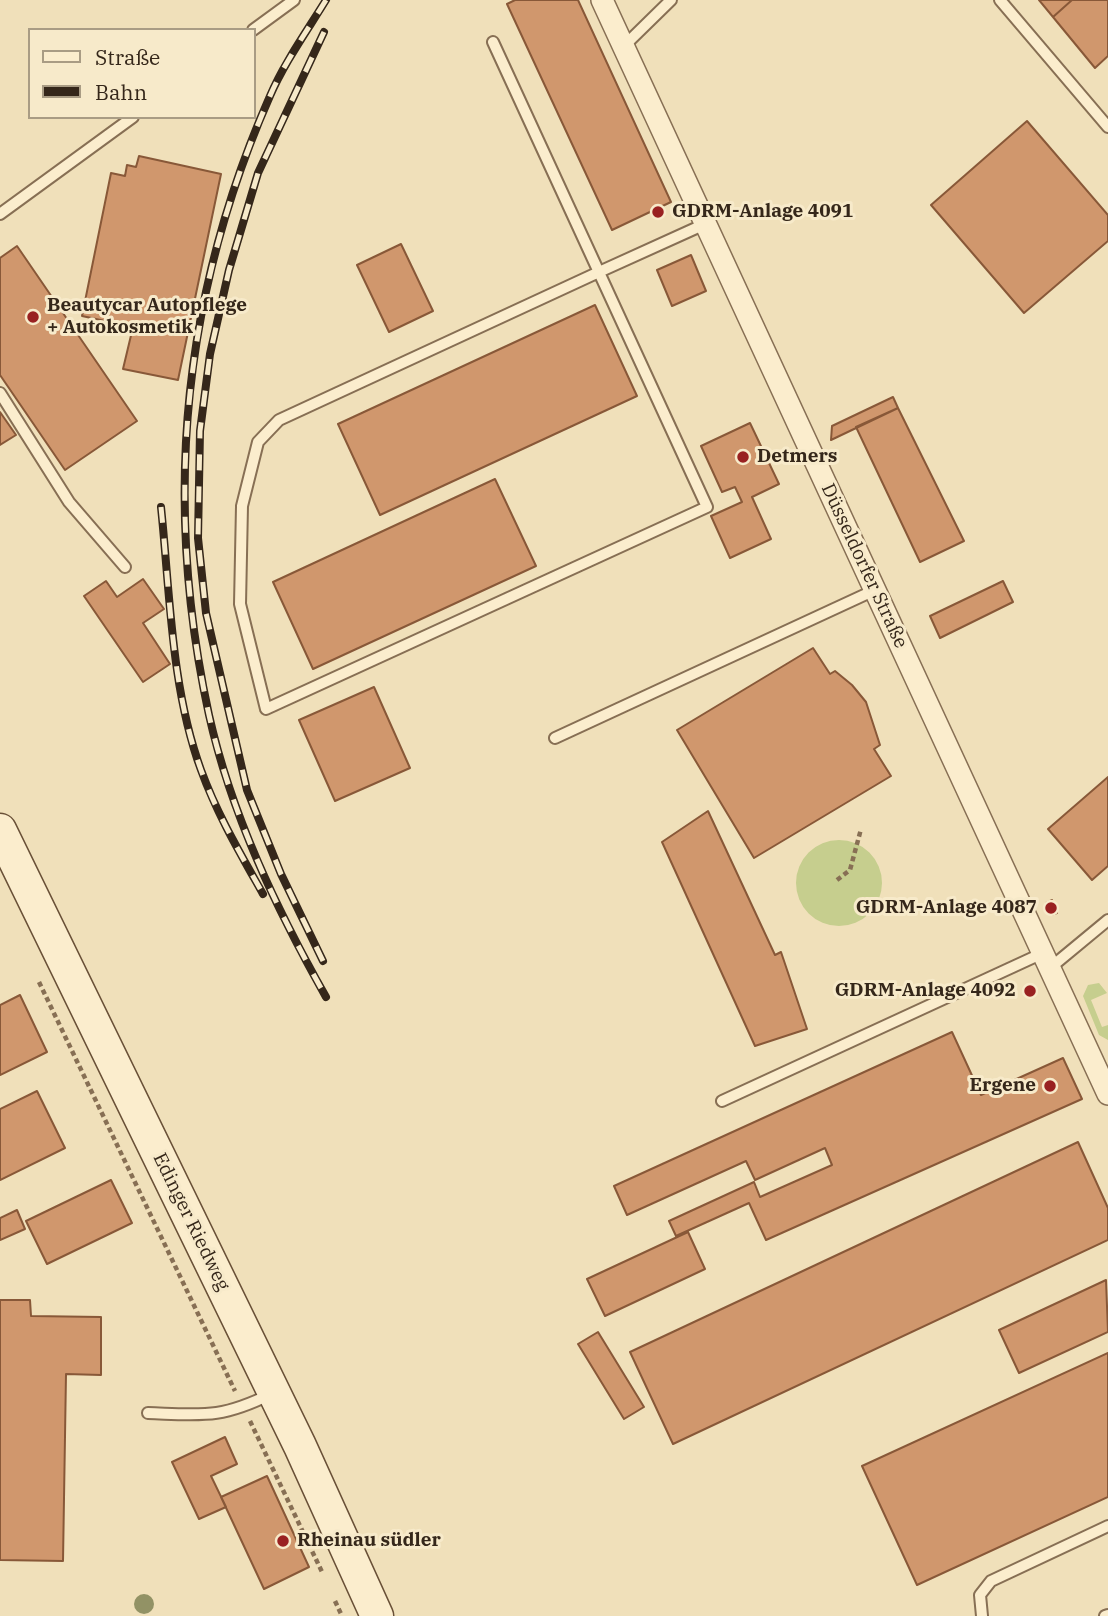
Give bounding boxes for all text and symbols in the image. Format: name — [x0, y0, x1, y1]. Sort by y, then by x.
legend — [28, 28, 256, 119]
text: Straße — [95, 43, 160, 71]
text: Bahn — [95, 78, 147, 106]
place label: GDRM-Anlage 4091 — [672, 201, 853, 223]
marker: GDRM-Anlage 4091 — [650, 204, 666, 220]
place label: Beautycar Autopflege + Autokosmetik — [47, 295, 247, 339]
marker: Beautycar Autopflege + Autokosmetik — [25, 309, 41, 325]
place label: Detmers — [757, 446, 837, 468]
marker: Detmers — [735, 449, 751, 465]
street label: Düsseldorfer Straße — [816, 480, 912, 652]
place label: GDRM-Anlage 4087 — [856, 897, 1037, 919]
marker: GDRM-Anlage 4087 — [1043, 900, 1059, 916]
place label: GDRM-Anlage 4092 — [835, 980, 1016, 1002]
marker: GDRM-Anlage 4092 — [1022, 983, 1038, 999]
place label: Ergene — [969, 1075, 1036, 1097]
marker: Ergene — [1042, 1078, 1058, 1094]
street label: Edinger Riedweg — [148, 1149, 234, 1295]
place label: Rheinau südler — [297, 1530, 441, 1552]
marker: Rheinau südler — [275, 1533, 291, 1549]

